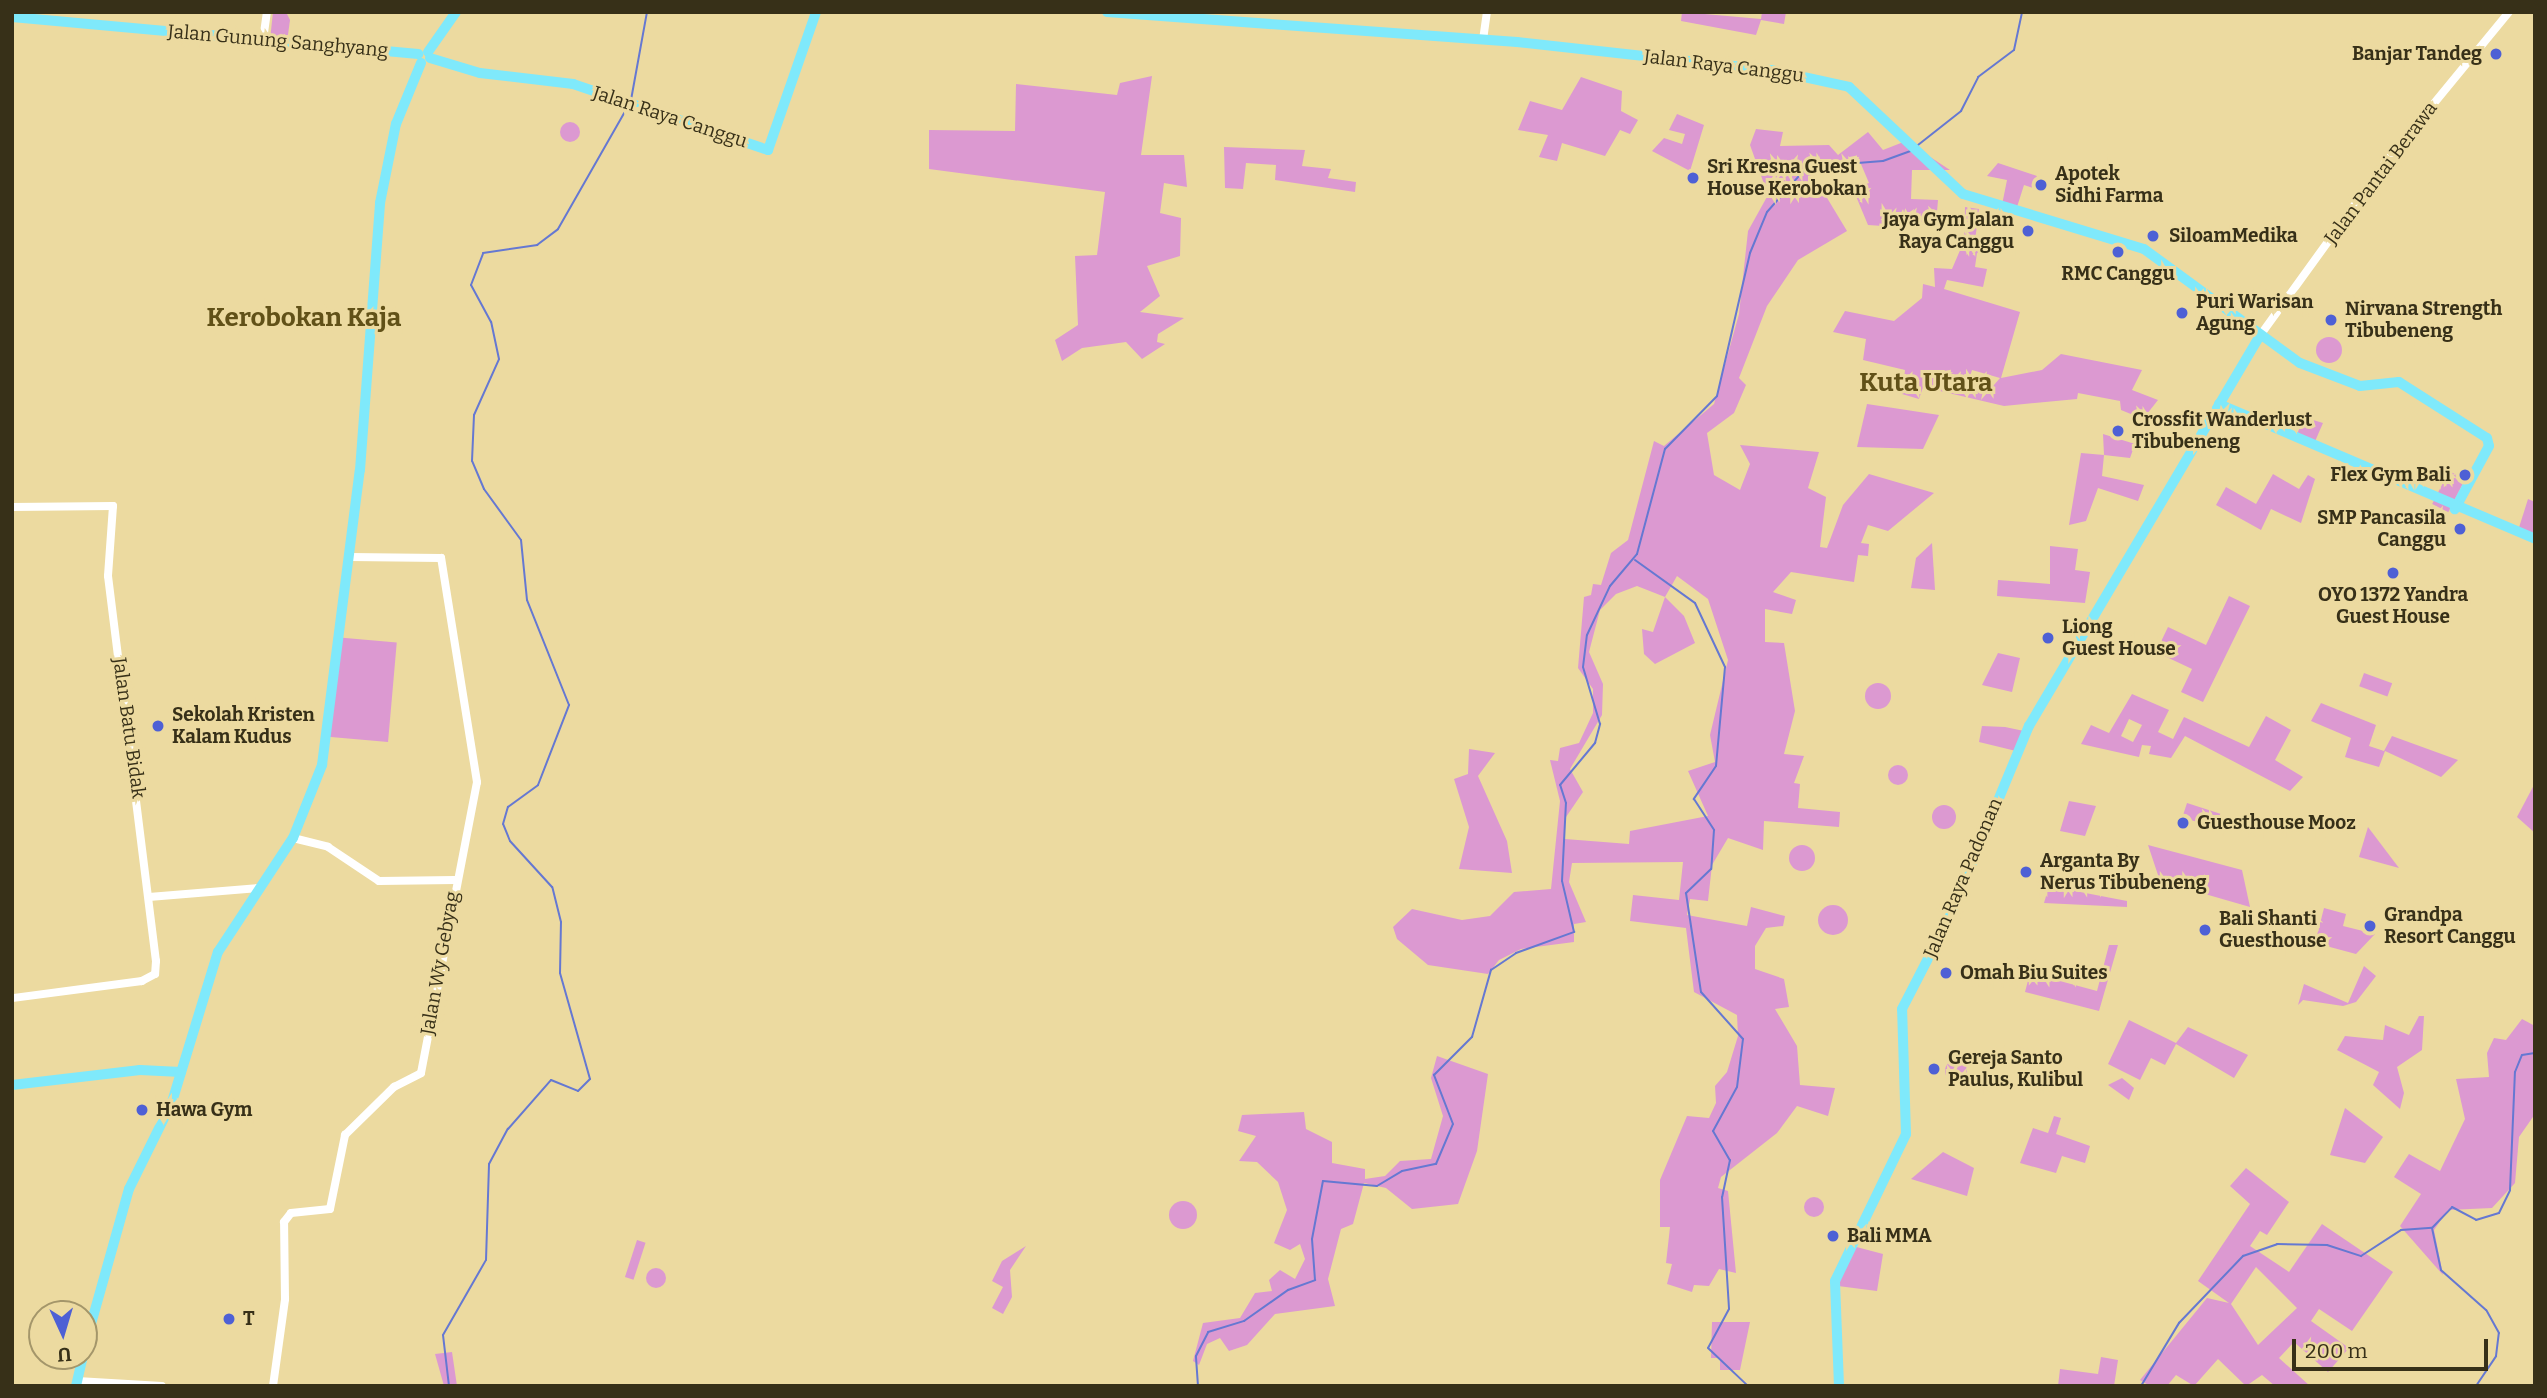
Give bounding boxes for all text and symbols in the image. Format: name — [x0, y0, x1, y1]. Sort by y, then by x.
street label: Jalan Gunung Sanghyang — [167, 20, 389, 62]
place label: Banjar Tandeg — [2352, 43, 2482, 65]
street label: Jalan Raya Canggu — [1643, 45, 1805, 87]
marker: Banjar Tandeg — [2488, 46, 2504, 62]
street label: Jalan Raya Canggu — [590, 81, 750, 153]
street label: Jalan Pantai Berawa — [2320, 97, 2442, 249]
place label: Sri Kresna Guest House Kerobokan — [1707, 156, 1867, 200]
place label: Apotek Sidhi Farma — [2055, 163, 2163, 207]
marker: Sri Kresna Guest House Kerobokan — [1685, 170, 1701, 186]
marker: Apotek Sidhi Farma — [2033, 177, 2049, 193]
place label: Jaya Gym Jalan Raya Canggu — [1883, 209, 2014, 253]
marker: Jaya Gym Jalan Raya Canggu — [2020, 223, 2036, 239]
place label: SiloamMedika — [2169, 225, 2298, 247]
marker: SiloamMedika — [2143, 226, 2163, 246]
marker: RMC Canggu — [2110, 244, 2126, 260]
place label: RMC Canggu — [2061, 263, 2175, 285]
place label: Puri Warisan Agung — [2196, 291, 2314, 335]
place label: Nirvana Strength Tibubeneng — [2345, 298, 2502, 342]
district label: Kerobokan Kaja — [207, 302, 401, 334]
marker: Puri Warisan Agung — [2174, 305, 2190, 321]
marker: Nirvana Strength Tibubeneng — [2323, 312, 2339, 328]
district label: Kuta Utara — [1859, 367, 1993, 399]
place label: Crossfit Wanderlust Tibubeneng — [2132, 409, 2312, 453]
marker: Crossfit Wanderlust Tibubeneng — [2110, 423, 2126, 439]
place label: Flex Gym Bali — [2330, 464, 2451, 486]
marker: Flex Gym Bali — [2457, 467, 2473, 483]
place label: SMP Pancasila Canggu — [2317, 507, 2446, 551]
marker: SMP Pancasila Canggu — [2452, 521, 2468, 537]
marker: OYO 1372 Yandra Guest House — [2385, 565, 2401, 581]
place label: OYO 1372 Yandra Guest House — [2318, 584, 2468, 628]
place label: Liong Guest House — [2062, 616, 2176, 660]
marker: Liong Guest House — [2040, 630, 2056, 646]
street label: Jalan Batu Bidak — [108, 656, 150, 800]
place label: Sekolah Kristen Kalam Kudus — [172, 704, 315, 748]
marker: Sekolah Kristen Kalam Kudus — [150, 718, 166, 734]
street label: Jalan Raya Padonan — [1919, 795, 2007, 961]
place label: Guesthouse Mooz — [2197, 812, 2356, 834]
marker: Guesthouse Mooz — [2175, 815, 2191, 831]
place label: Arganta By Nerus Tibubeneng — [2040, 850, 2207, 894]
marker: Arganta By Nerus Tibubeneng — [2018, 864, 2034, 880]
street label: Jalan Wy Gebyag — [416, 889, 464, 1037]
place label: Grandpa Resort Canggu — [2384, 904, 2516, 948]
place label: Bali Shanti Guesthouse — [2219, 908, 2326, 952]
marker: Grandpa Resort Canggu — [2362, 918, 2378, 934]
marker: Bali Shanti Guesthouse — [2197, 922, 2213, 938]
place label: Omah Biu Suites — [1960, 962, 2108, 984]
marker: Omah Biu Suites — [1938, 965, 1954, 981]
place label: Gereja Santo Paulus, Kulibul — [1948, 1047, 2083, 1091]
marker: Gereja Santo Paulus, Kulibul — [1926, 1061, 1942, 1077]
place label: Hawa Gym — [156, 1099, 252, 1121]
marker: Hawa Gym — [134, 1102, 150, 1118]
place label: Bali MMA — [1847, 1225, 1931, 1247]
marker: Bali MMA — [1825, 1228, 1841, 1244]
north arrow — [28, 1300, 98, 1370]
place label: T — [243, 1308, 255, 1330]
marker: T — [221, 1311, 237, 1327]
scale bar — [2295, 1324, 2491, 1368]
text: 200 m — [2305, 1338, 2368, 1364]
text: U — [57, 1342, 72, 1366]

